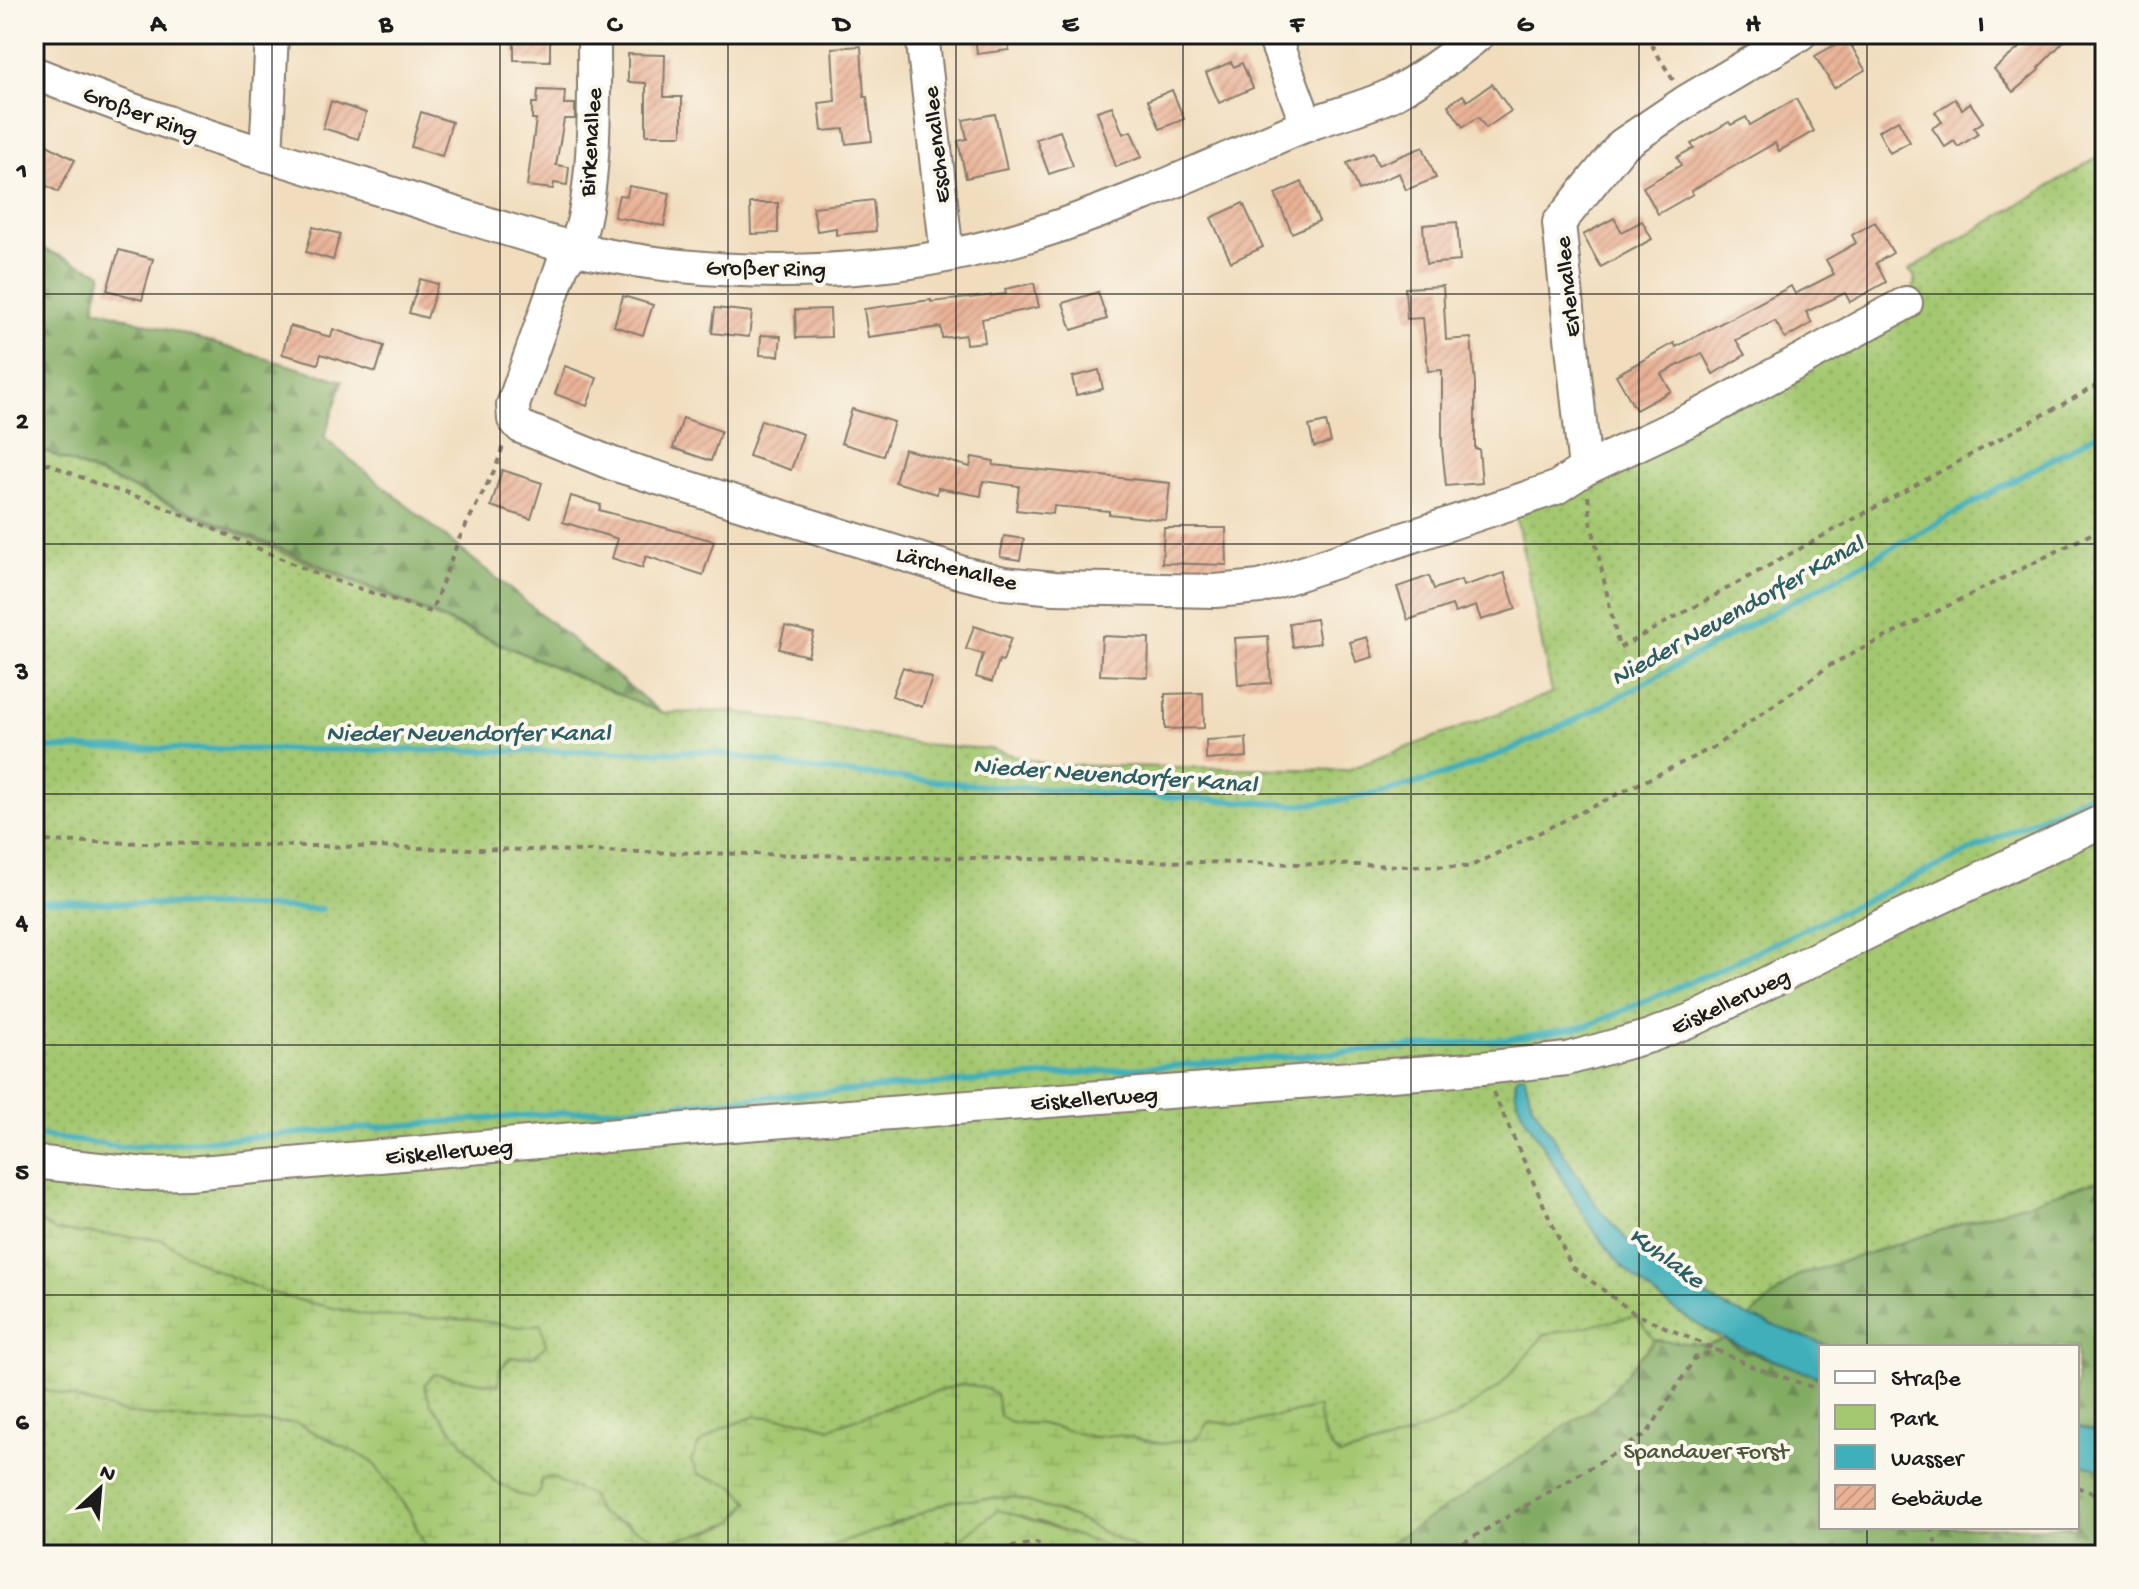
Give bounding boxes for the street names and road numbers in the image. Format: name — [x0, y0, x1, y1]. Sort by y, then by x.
street label: Großer Ring — [78, 81, 201, 149]
street label: Eschenallee — [918, 84, 959, 204]
street label: Birkenallee — [574, 86, 611, 199]
street label: Erlenallee — [1550, 234, 1589, 338]
street label: Großer Ring — [706, 255, 826, 286]
street label: Lärchenallee — [892, 541, 1020, 600]
street label: Eiskellerweg — [1667, 963, 1796, 1043]
street label: Eiskellerweg — [1029, 1082, 1159, 1119]
street label: Eiskellerweg — [384, 1133, 514, 1174]

